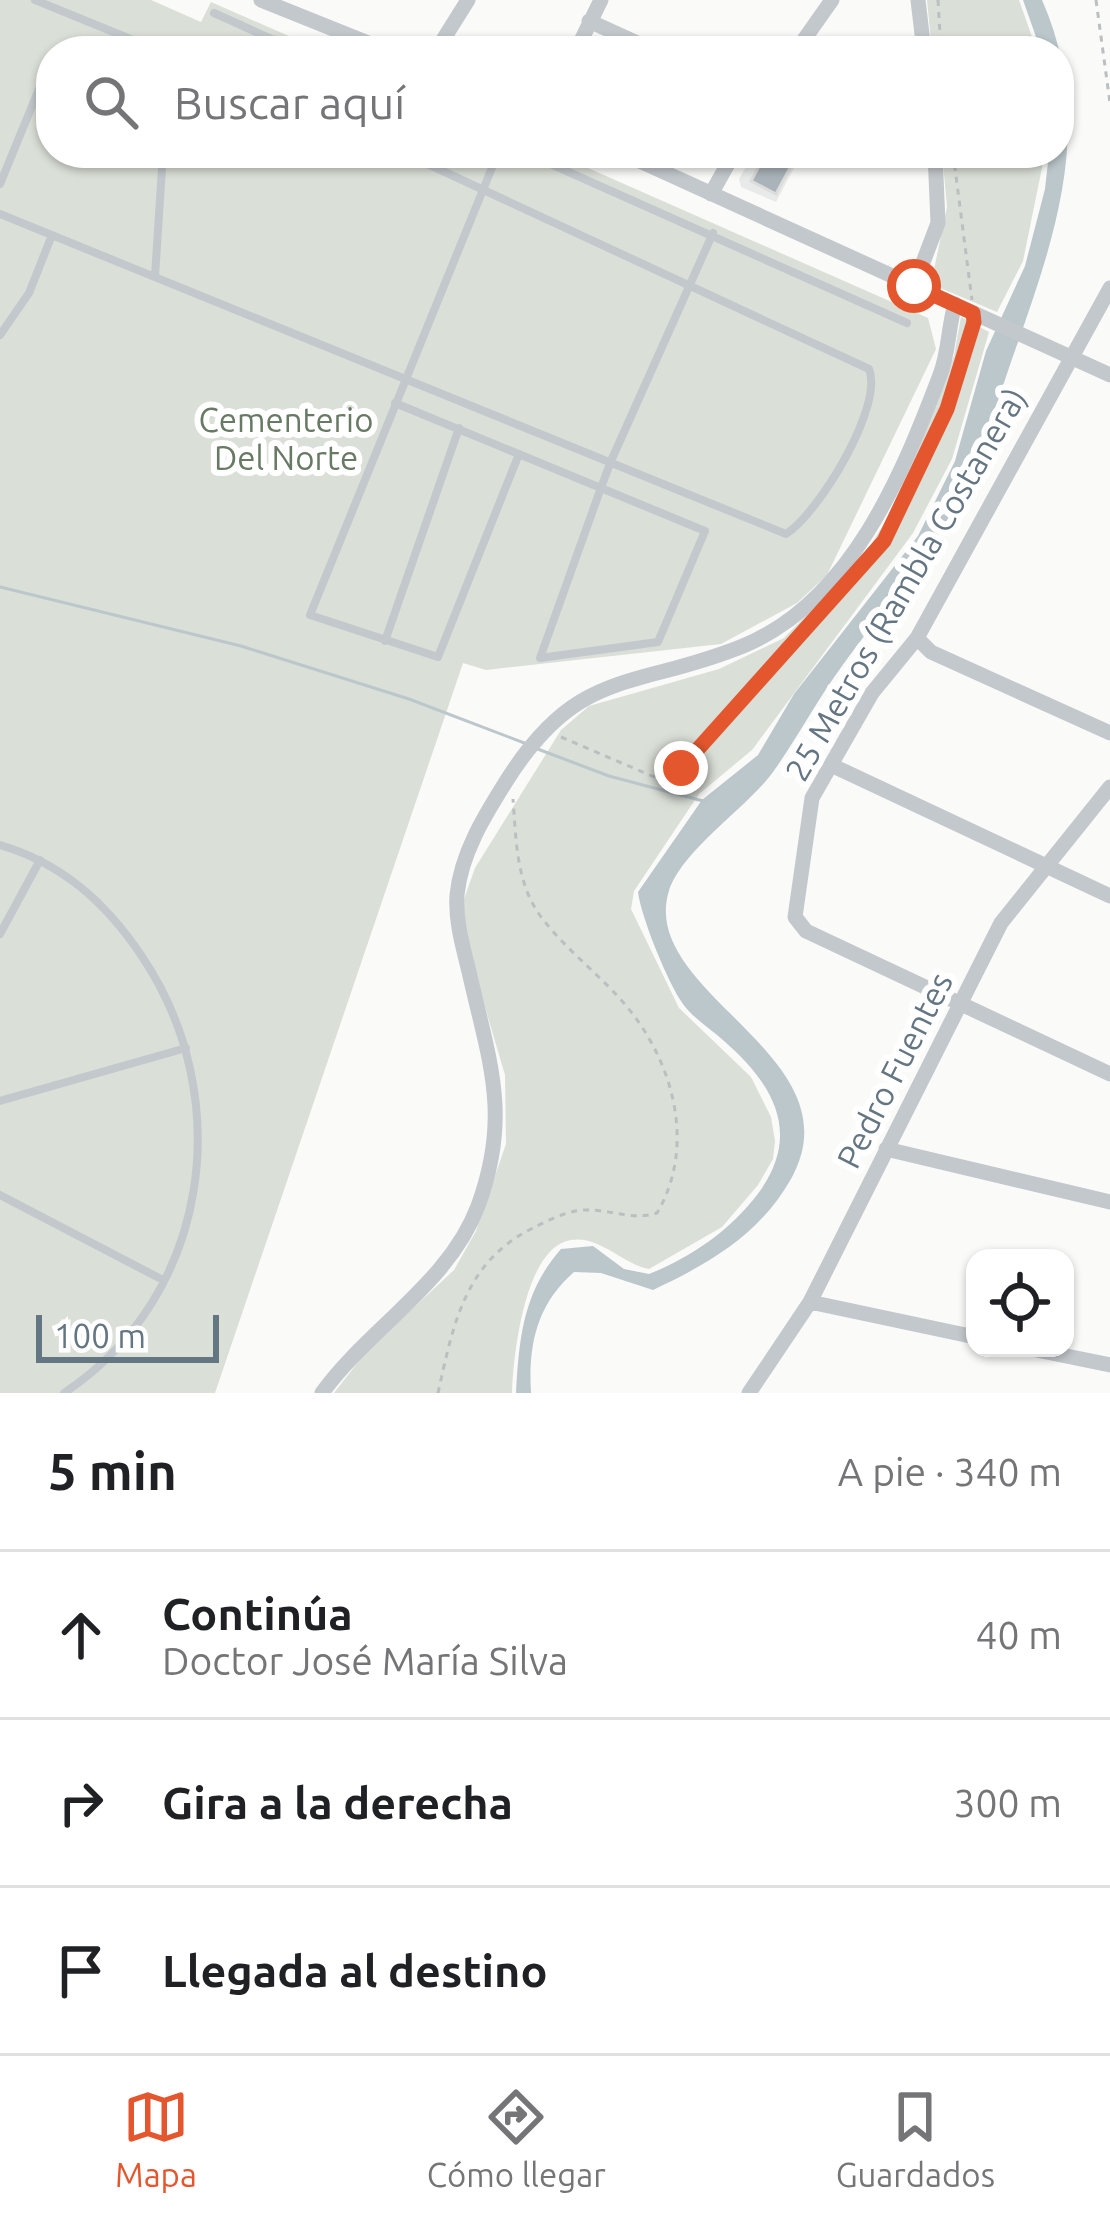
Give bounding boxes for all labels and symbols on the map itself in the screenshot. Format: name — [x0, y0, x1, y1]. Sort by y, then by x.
route start — [887, 259, 941, 313]
street label: 25 Metros (Rambla Costanera) — [777, 381, 1034, 787]
park label: Cementerio Del Norte — [199, 401, 373, 476]
route end — [654, 741, 708, 795]
street label: Pedro Fuentes — [829, 966, 959, 1174]
scale bar — [36, 1309, 219, 1362]

